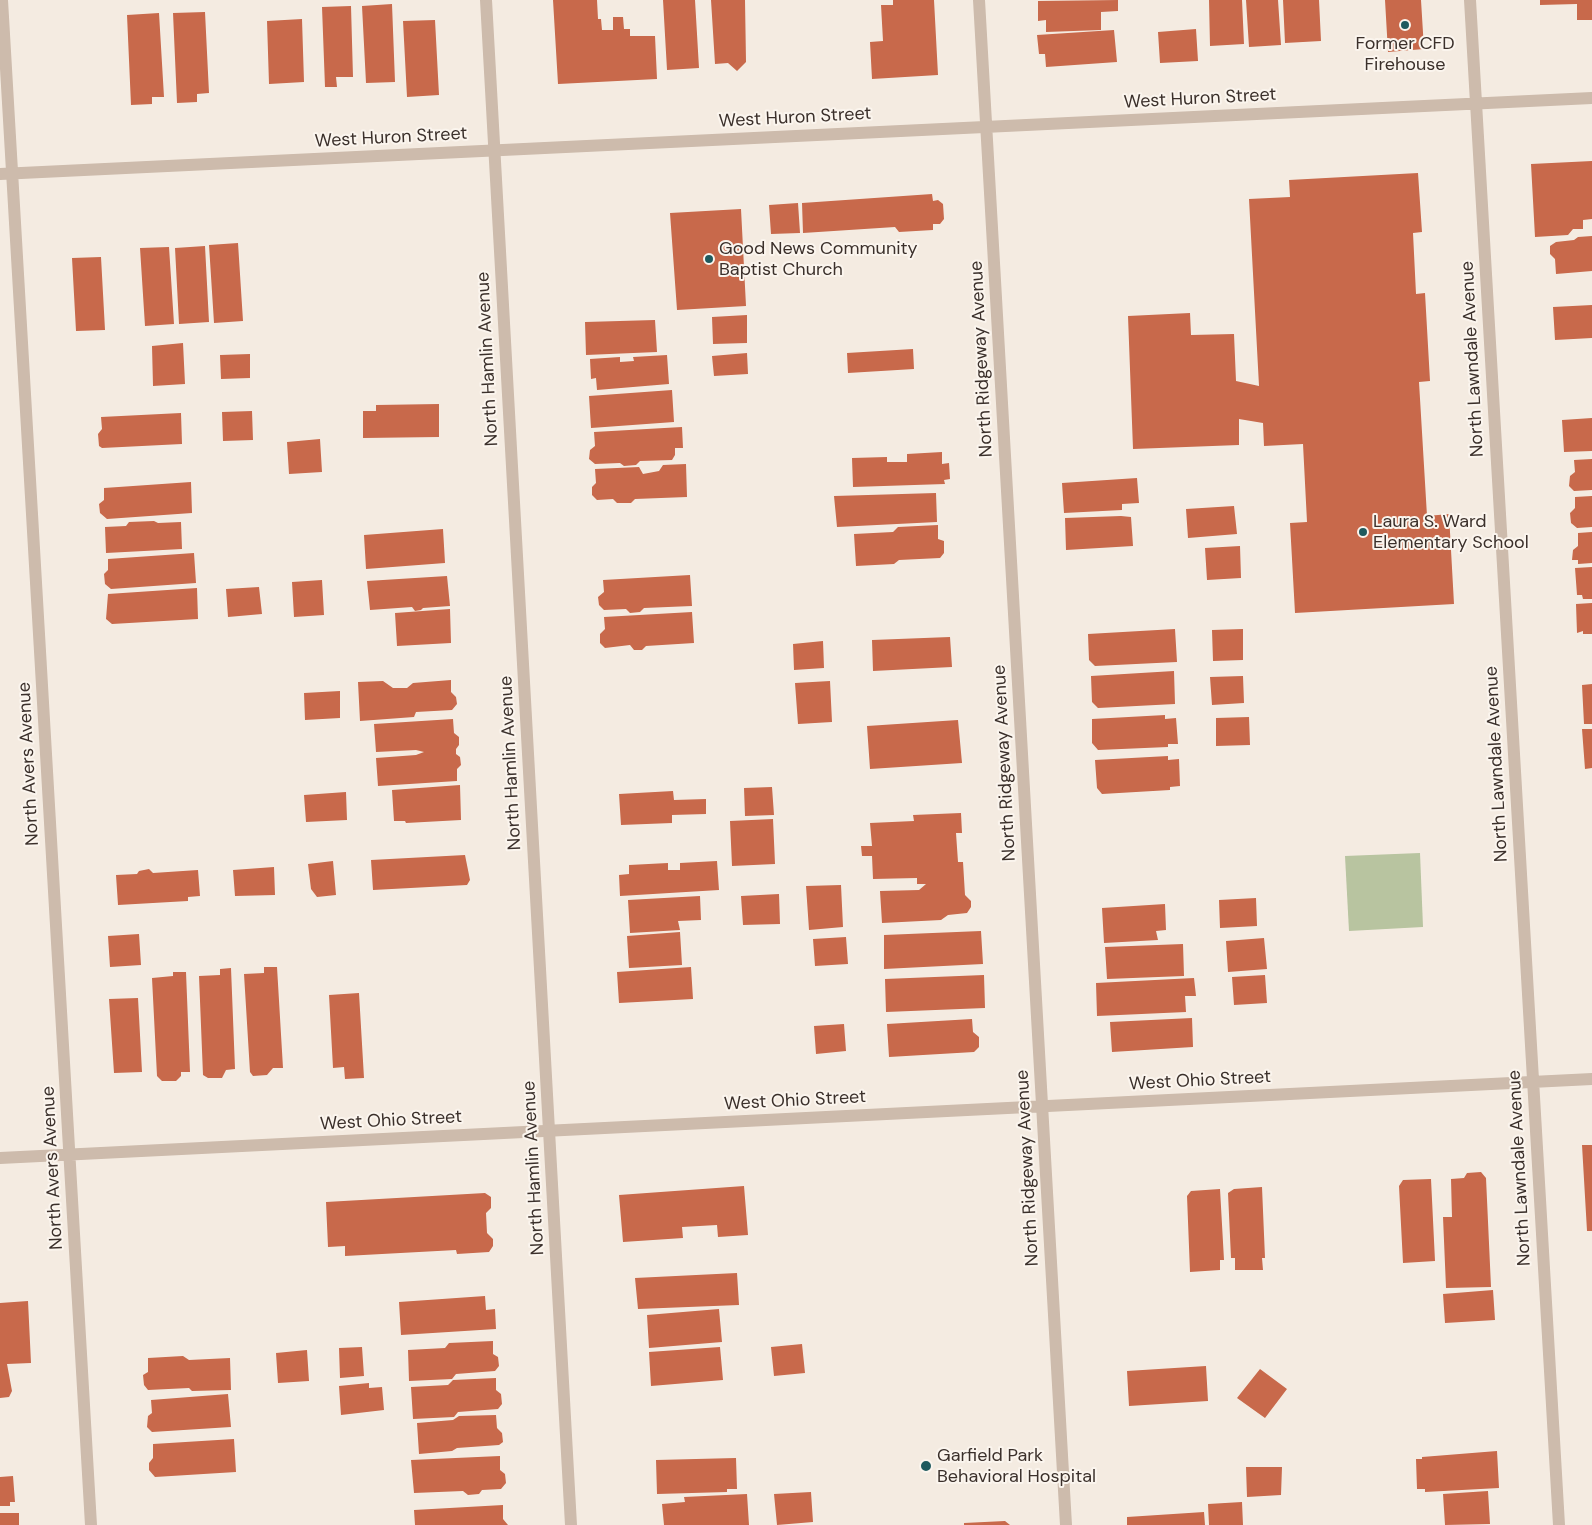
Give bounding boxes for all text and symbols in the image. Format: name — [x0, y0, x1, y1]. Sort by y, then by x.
marker: Former CFD Firehouse — [1399, 19, 1411, 31]
place label: Former CFD Firehouse — [1355, 33, 1455, 76]
street label: West Huron Street — [1123, 84, 1277, 114]
street label: West Huron Street — [718, 103, 872, 133]
street label: West Huron Street — [314, 123, 468, 153]
place label: Good News Community Baptist Church — [719, 238, 918, 280]
marker: Good News Community Baptist Church — [703, 253, 715, 265]
street label: North Ridgeway Avenue — [966, 260, 998, 458]
street label: North Lawndale Avenue — [1457, 260, 1489, 458]
street label: North Hamlin Avenue — [473, 271, 503, 447]
place label: Laura S. Ward Elementary School — [1373, 511, 1529, 554]
marker: Laura S. Ward Elementary School — [1357, 526, 1369, 538]
street label: North Ridgeway Avenue — [989, 664, 1021, 862]
street label: North Lawndale Avenue — [1481, 665, 1513, 863]
street label: North Hamlin Avenue — [496, 675, 526, 851]
street label: North Avers Avenue — [14, 682, 44, 846]
street label: West Ohio Street — [1128, 1066, 1272, 1096]
street label: North Ridgeway Avenue — [1012, 1069, 1044, 1267]
street label: North Lawndale Avenue — [1504, 1069, 1536, 1267]
street label: North Hamlin Avenue — [519, 1080, 549, 1256]
street label: North Avers Avenue — [38, 1086, 68, 1250]
street label: West Ohio Street — [723, 1086, 867, 1116]
street label: West Ohio Street — [319, 1106, 463, 1136]
place label: Garfield Park Behavioral Hospital — [937, 1445, 1096, 1488]
marker: Garfield Park Behavioral Hospital — [919, 1459, 933, 1473]

